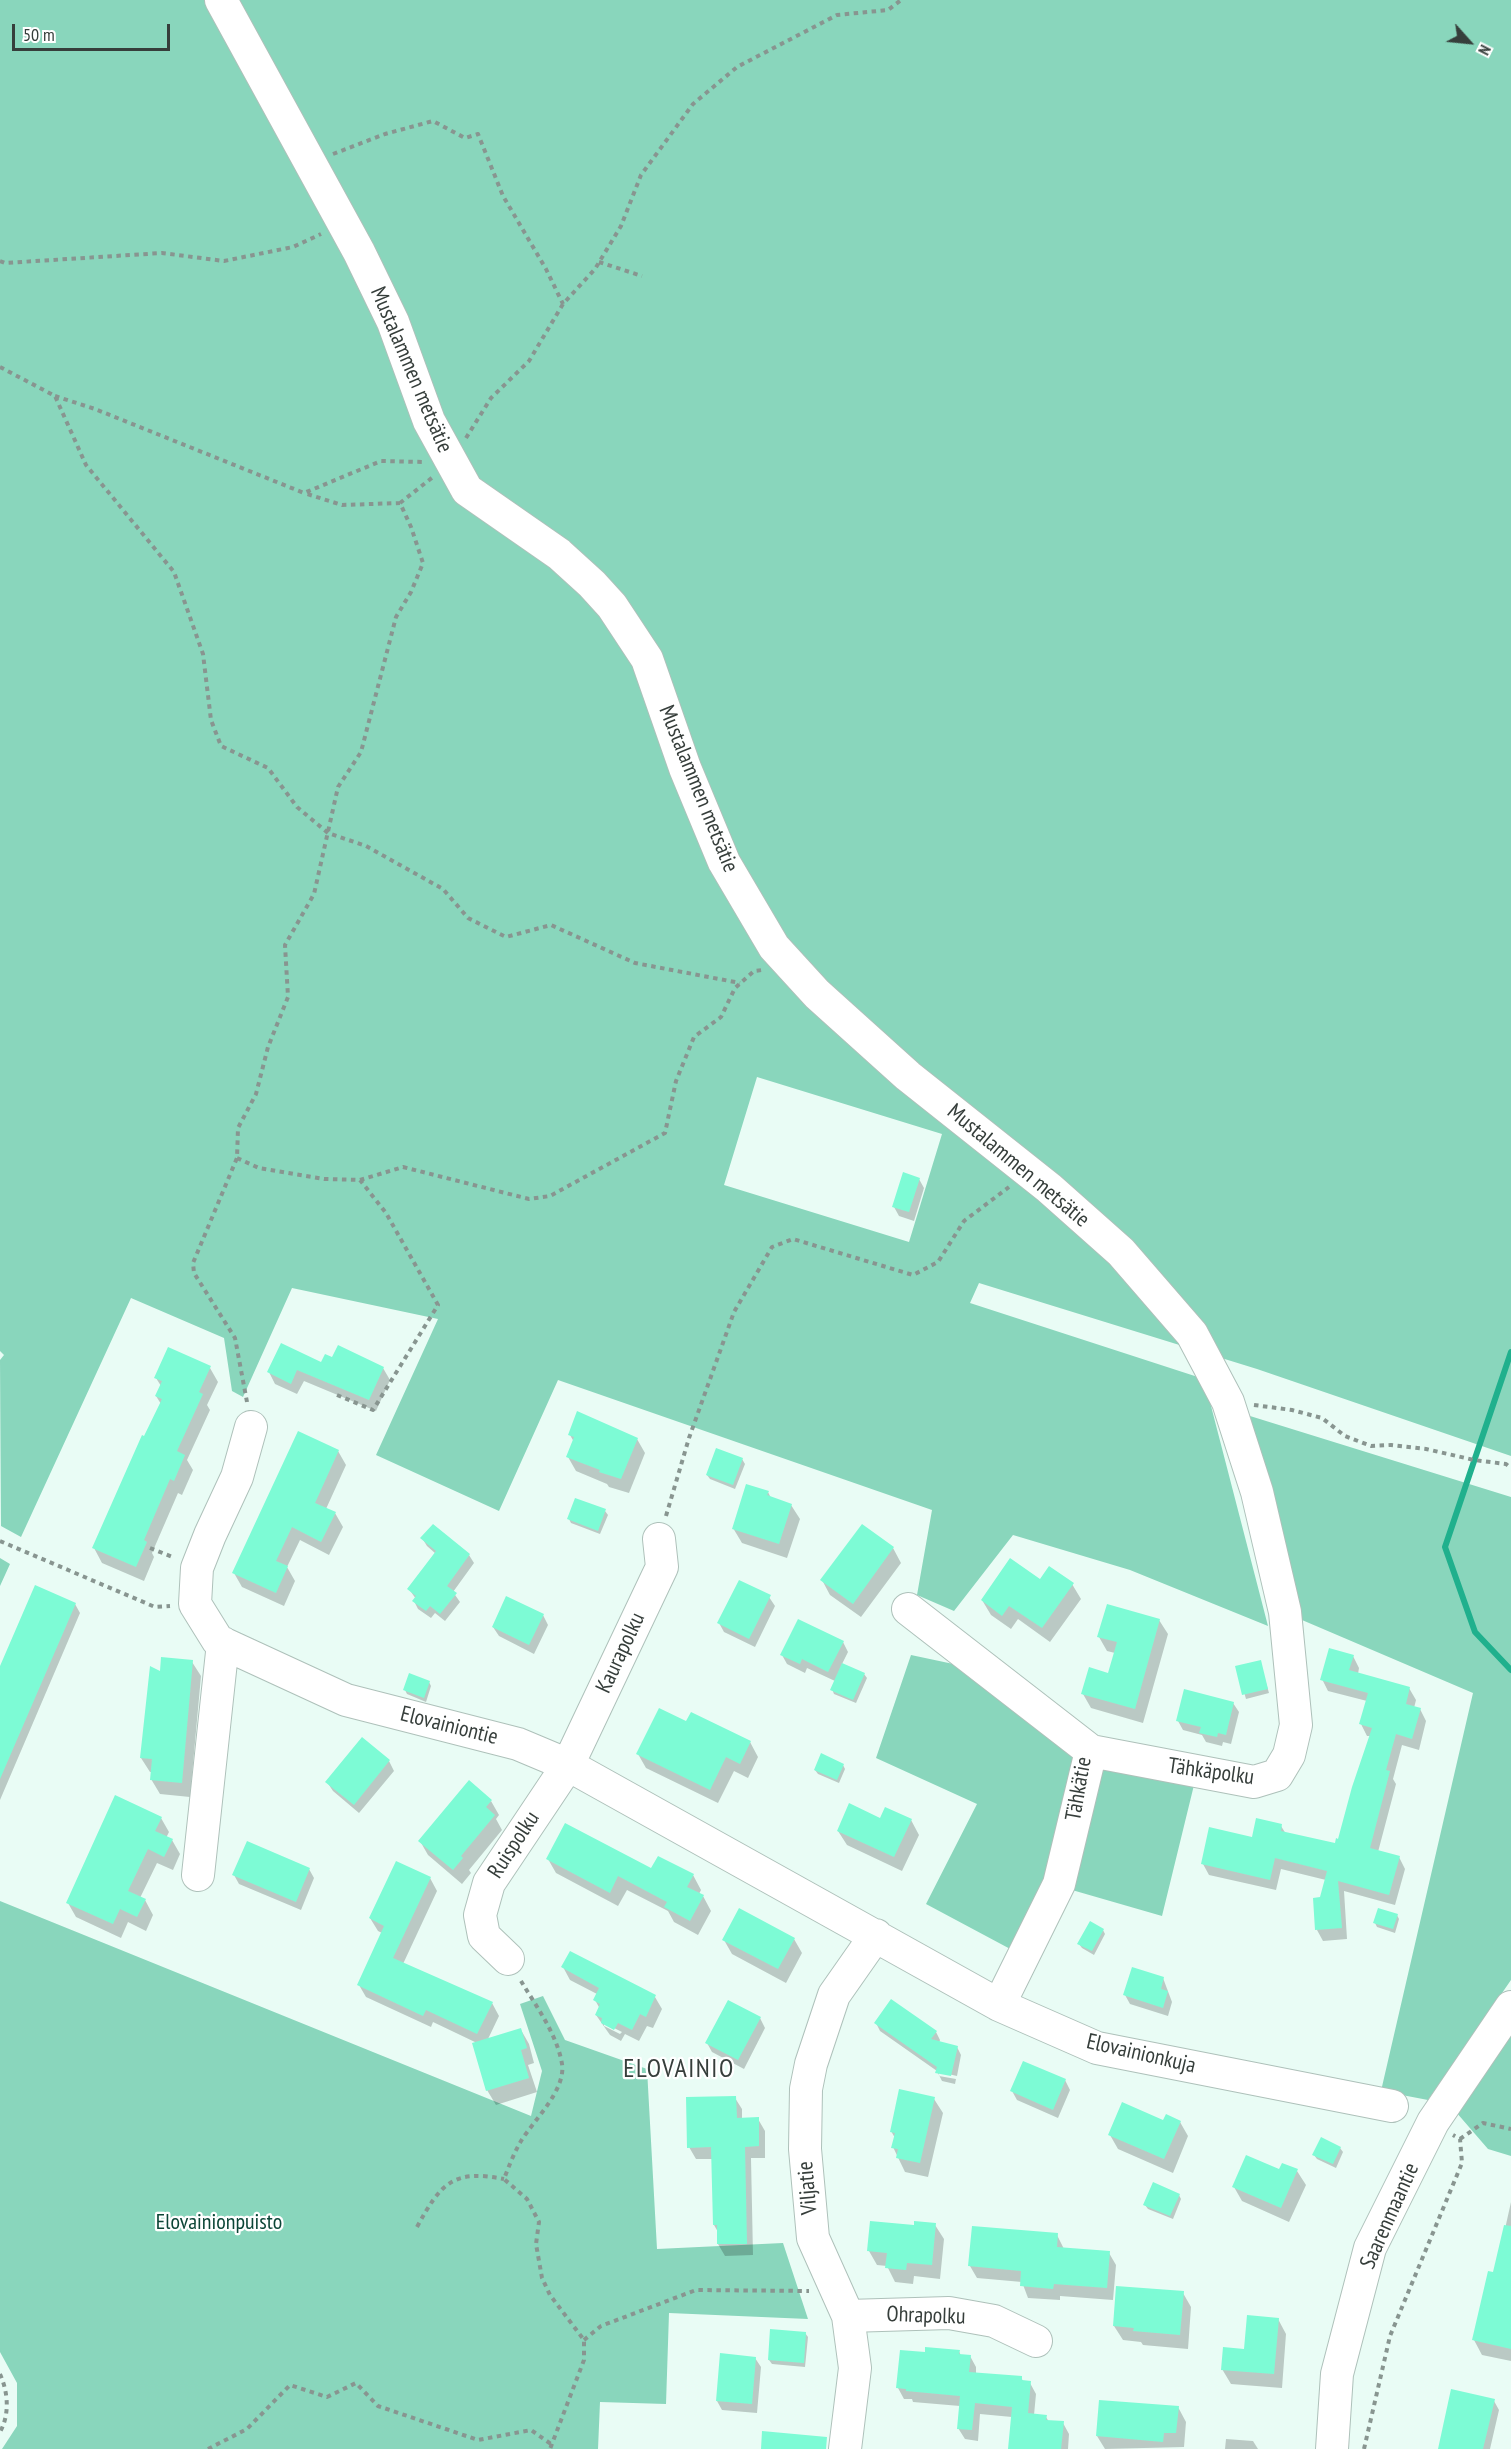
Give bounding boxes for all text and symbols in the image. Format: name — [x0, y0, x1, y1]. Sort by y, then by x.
scale bar — [15, 12, 172, 50]
north arrow — [1439, 12, 1499, 72]
text: 50 m — [23, 23, 55, 46]
text: N — [1474, 42, 1496, 59]
street label: Mustalammen metsätie — [364, 283, 458, 457]
street label: Mustalammen metsätie — [653, 702, 743, 876]
street label: Mustalammen metsätie — [942, 1099, 1094, 1233]
street label: Kaurapolku — [591, 1609, 651, 1697]
street label: Elovainiontie — [398, 1701, 500, 1751]
street label: Tähkäpolku — [1166, 1753, 1256, 1791]
street label: Tähkätie — [1060, 1755, 1098, 1823]
street label: Ruispolku — [483, 1807, 545, 1883]
street label: Elovainionkuja — [1084, 2029, 1198, 2079]
district label: ELOVAINIO — [623, 2054, 735, 2086]
street label: Saarenmaantie — [1355, 2159, 1425, 2273]
street label: Viljatie — [793, 2160, 823, 2216]
park label: Elovainionpuisto — [156, 2210, 282, 2236]
street label: Ohrapolku — [886, 2301, 966, 2331]

